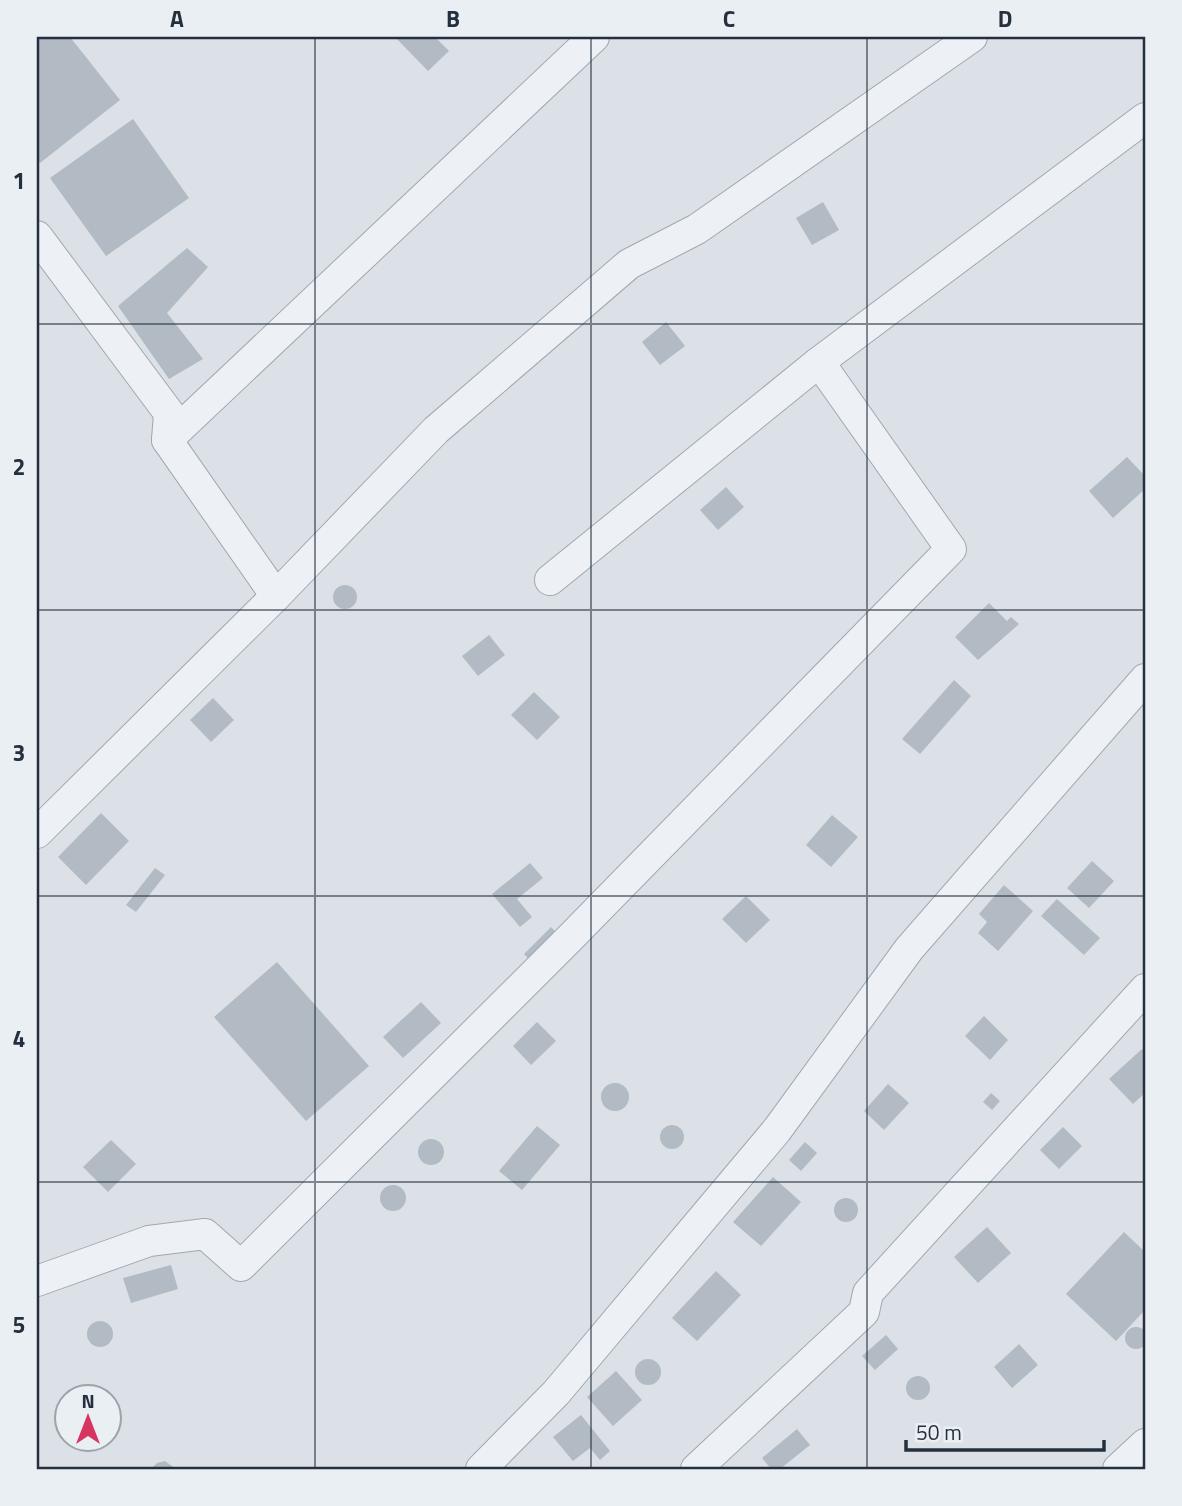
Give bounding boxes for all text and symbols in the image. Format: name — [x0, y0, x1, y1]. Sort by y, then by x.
text: A — [170, 1, 184, 36]
text: B — [446, 1, 460, 36]
text: C — [723, 1, 735, 36]
text: D — [998, 1, 1012, 36]
text: 1 — [13, 163, 25, 198]
text: 2 — [13, 449, 25, 484]
text: 3 — [13, 735, 25, 770]
text: 4 — [13, 1021, 25, 1056]
text: 5 — [13, 1307, 25, 1342]
north arrow — [52, 1384, 122, 1454]
text: N — [81, 1386, 95, 1415]
scale bar — [906, 1408, 1103, 1452]
text: 50 m — [916, 1416, 962, 1448]

